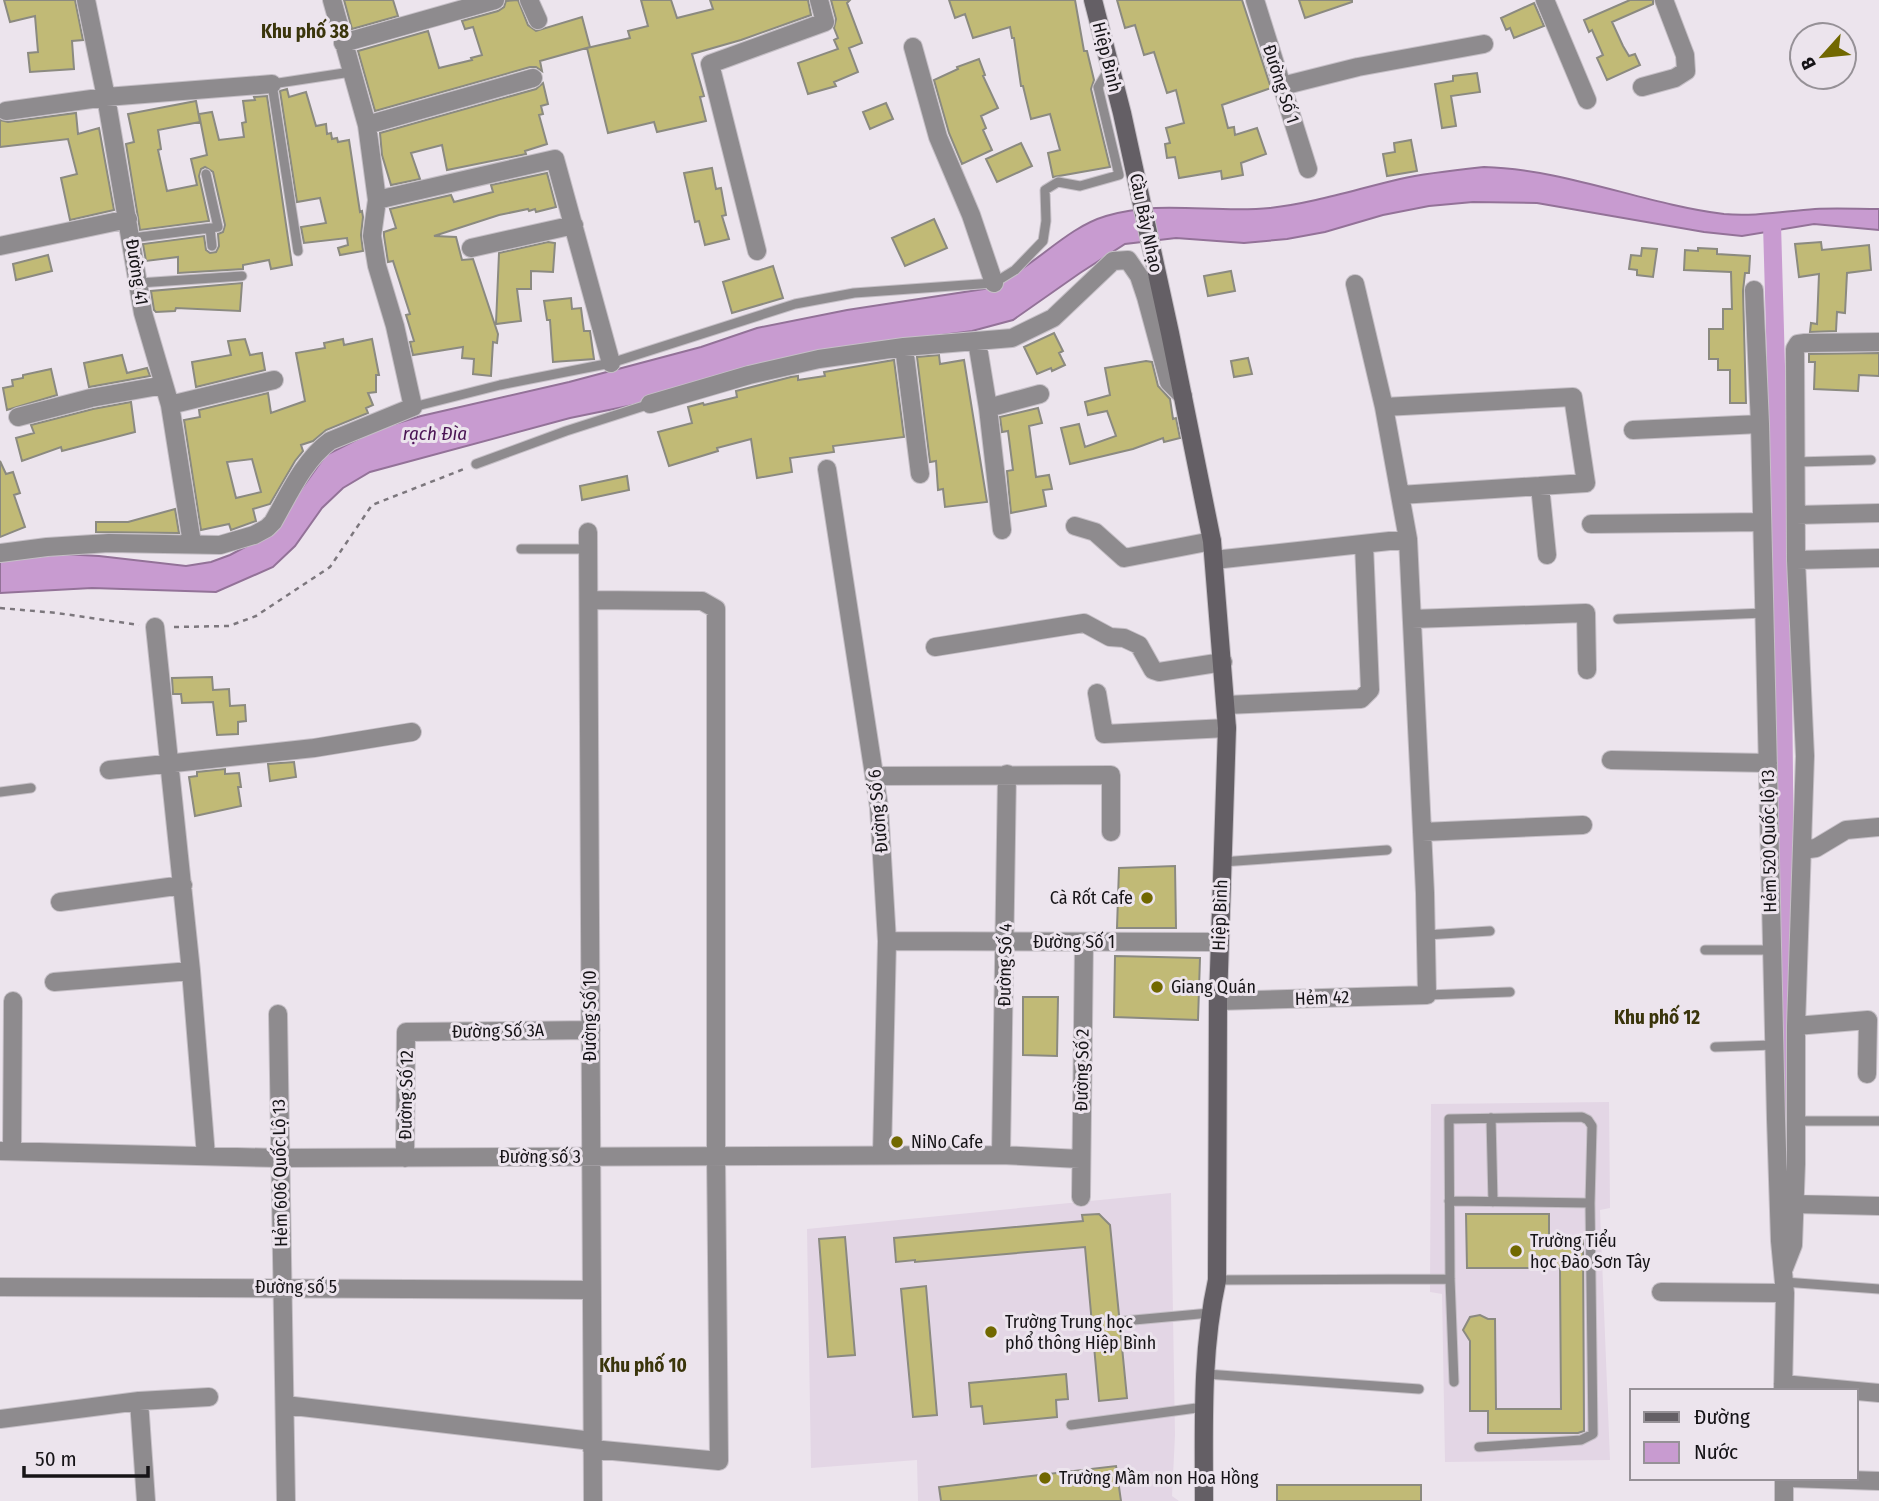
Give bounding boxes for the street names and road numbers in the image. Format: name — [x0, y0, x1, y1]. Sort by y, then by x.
street label: Hiệp Bình — [1088, 20, 1126, 94]
street label: Đường Số 1 — [1258, 42, 1304, 126]
street label: Cầu Bảy Nhạo — [1125, 171, 1167, 275]
street label: Đường 41 — [121, 237, 153, 307]
street label: Đường Số 6 — [863, 768, 893, 854]
street label: Hẻm 520 Quốc lộ 13 — [1757, 769, 1781, 913]
street label: Hiệp Bình — [1208, 879, 1232, 951]
street label: Đường Số 4 — [993, 923, 1017, 1007]
street label: Đường Số 1 — [1033, 931, 1115, 953]
street label: Đường Số 10 — [579, 970, 601, 1062]
street label: Hẻm 42 — [1294, 986, 1350, 1010]
street label: Đường Số 3A — [452, 1019, 545, 1043]
street label: Đường Số 2 — [1070, 1028, 1094, 1112]
street label: Đường Số 12 — [394, 1050, 418, 1140]
street label: Hẻm 606 Quốc Lộ 13 — [268, 1099, 292, 1247]
street label: Đường số 3 — [499, 1146, 581, 1168]
street label: Đường số 5 — [255, 1276, 337, 1298]

